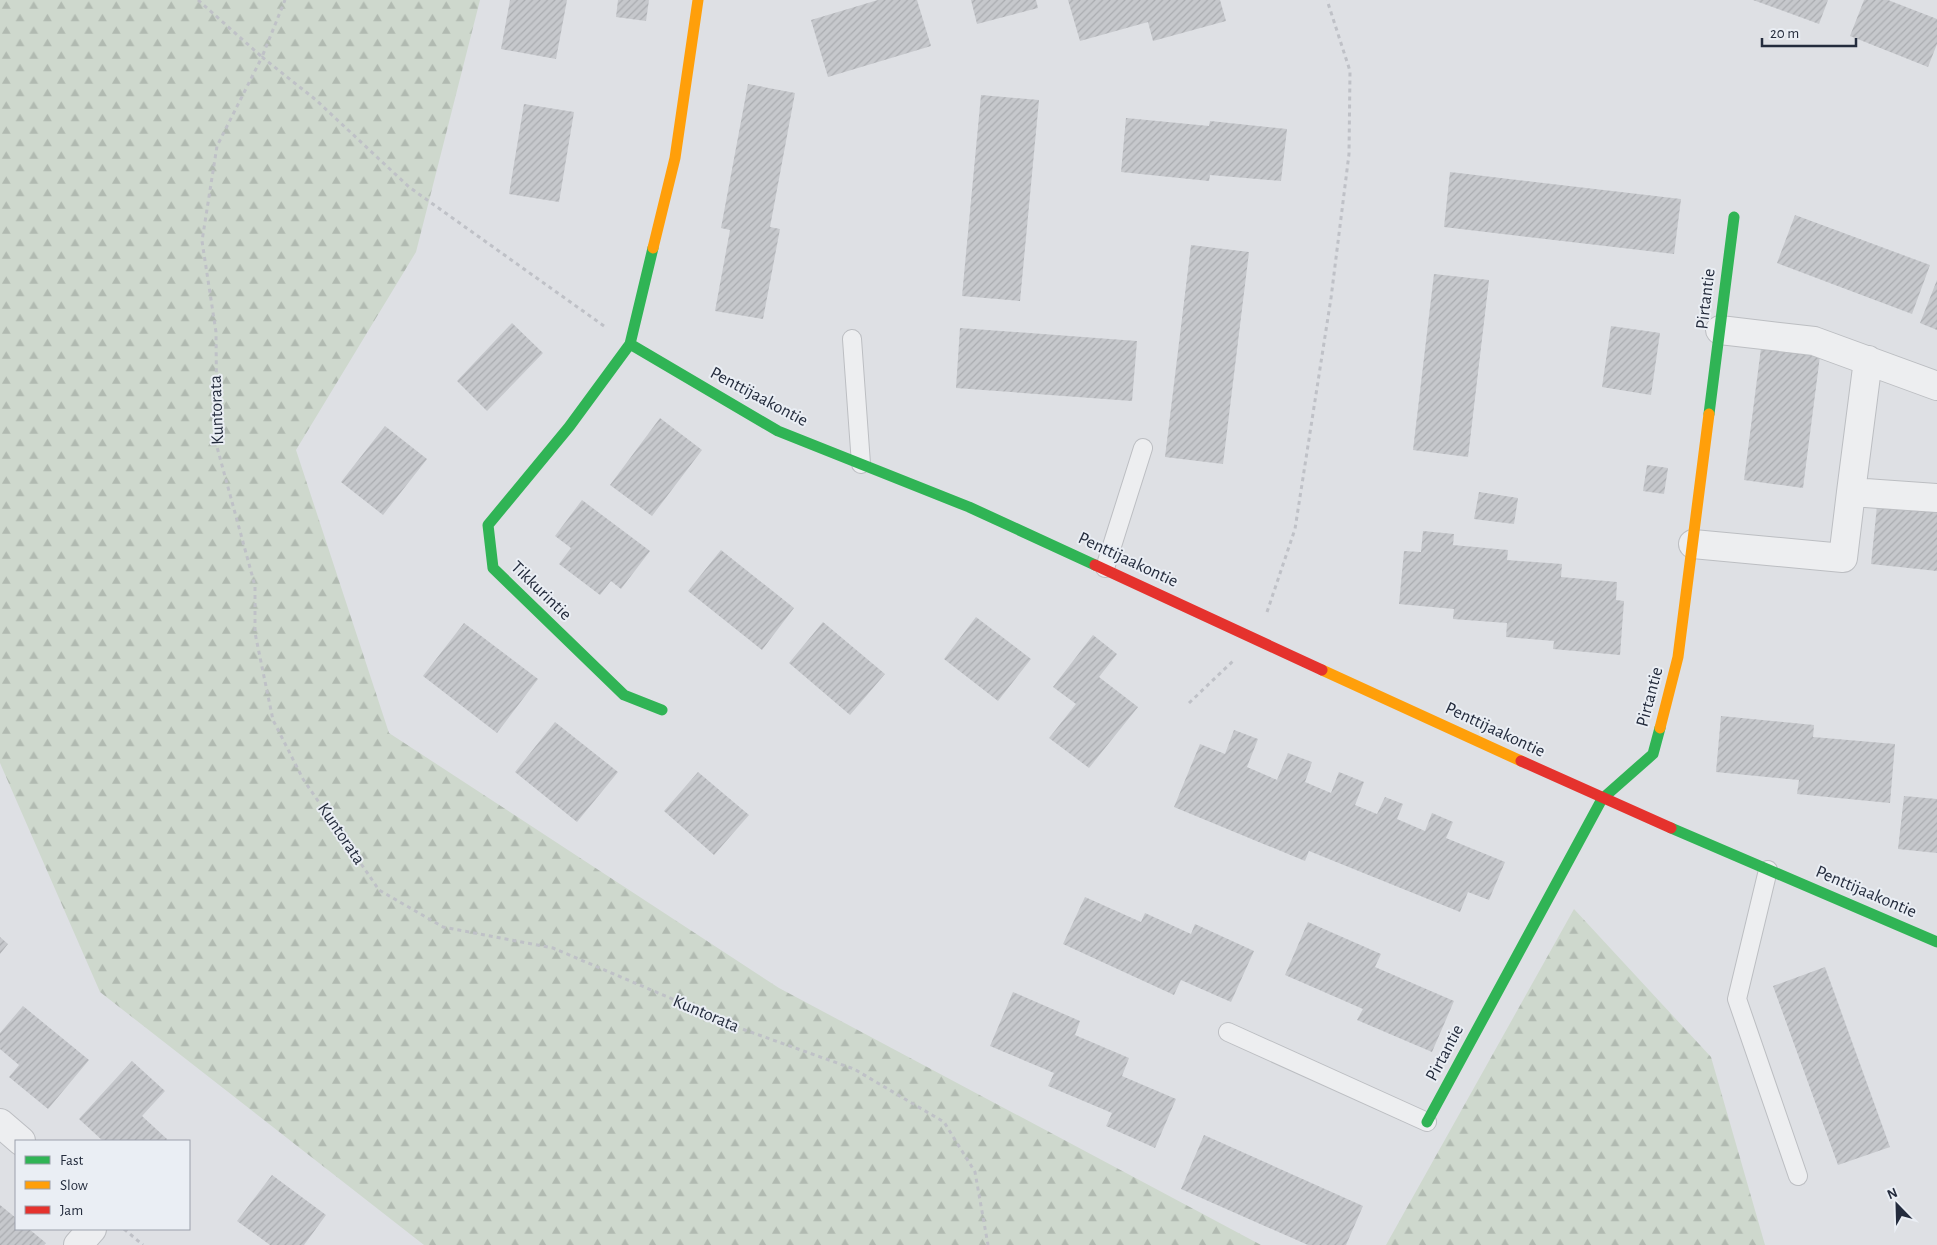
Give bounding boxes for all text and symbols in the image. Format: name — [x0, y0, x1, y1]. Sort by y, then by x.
scale bar — [1762, 15, 1856, 47]
text: 20 m — [1770, 26, 1799, 41]
street label: Pirtantie — [1693, 268, 1719, 330]
street label: Penttijaakontie — [707, 364, 811, 430]
street label: Kuntorata — [207, 375, 227, 445]
street label: Penttijaakontie — [1075, 529, 1181, 591]
street label: Tikkurintie — [507, 558, 575, 624]
street label: Pirtantie — [1633, 665, 1667, 729]
street label: Penttijaakontie — [1442, 699, 1548, 761]
street label: Kuntorata — [314, 800, 368, 868]
street label: Penttijaakontie — [1813, 863, 1919, 921]
street label: Kuntorata — [670, 992, 742, 1036]
street label: Pirtantie — [1423, 1022, 1467, 1084]
legend — [15, 1140, 190, 1230]
text: Fast — [60, 1153, 84, 1168]
text: Slow — [60, 1178, 88, 1193]
north arrow — [1872, 1180, 1922, 1230]
text: N — [1885, 1186, 1900, 1202]
text: Jam — [60, 1203, 83, 1218]

